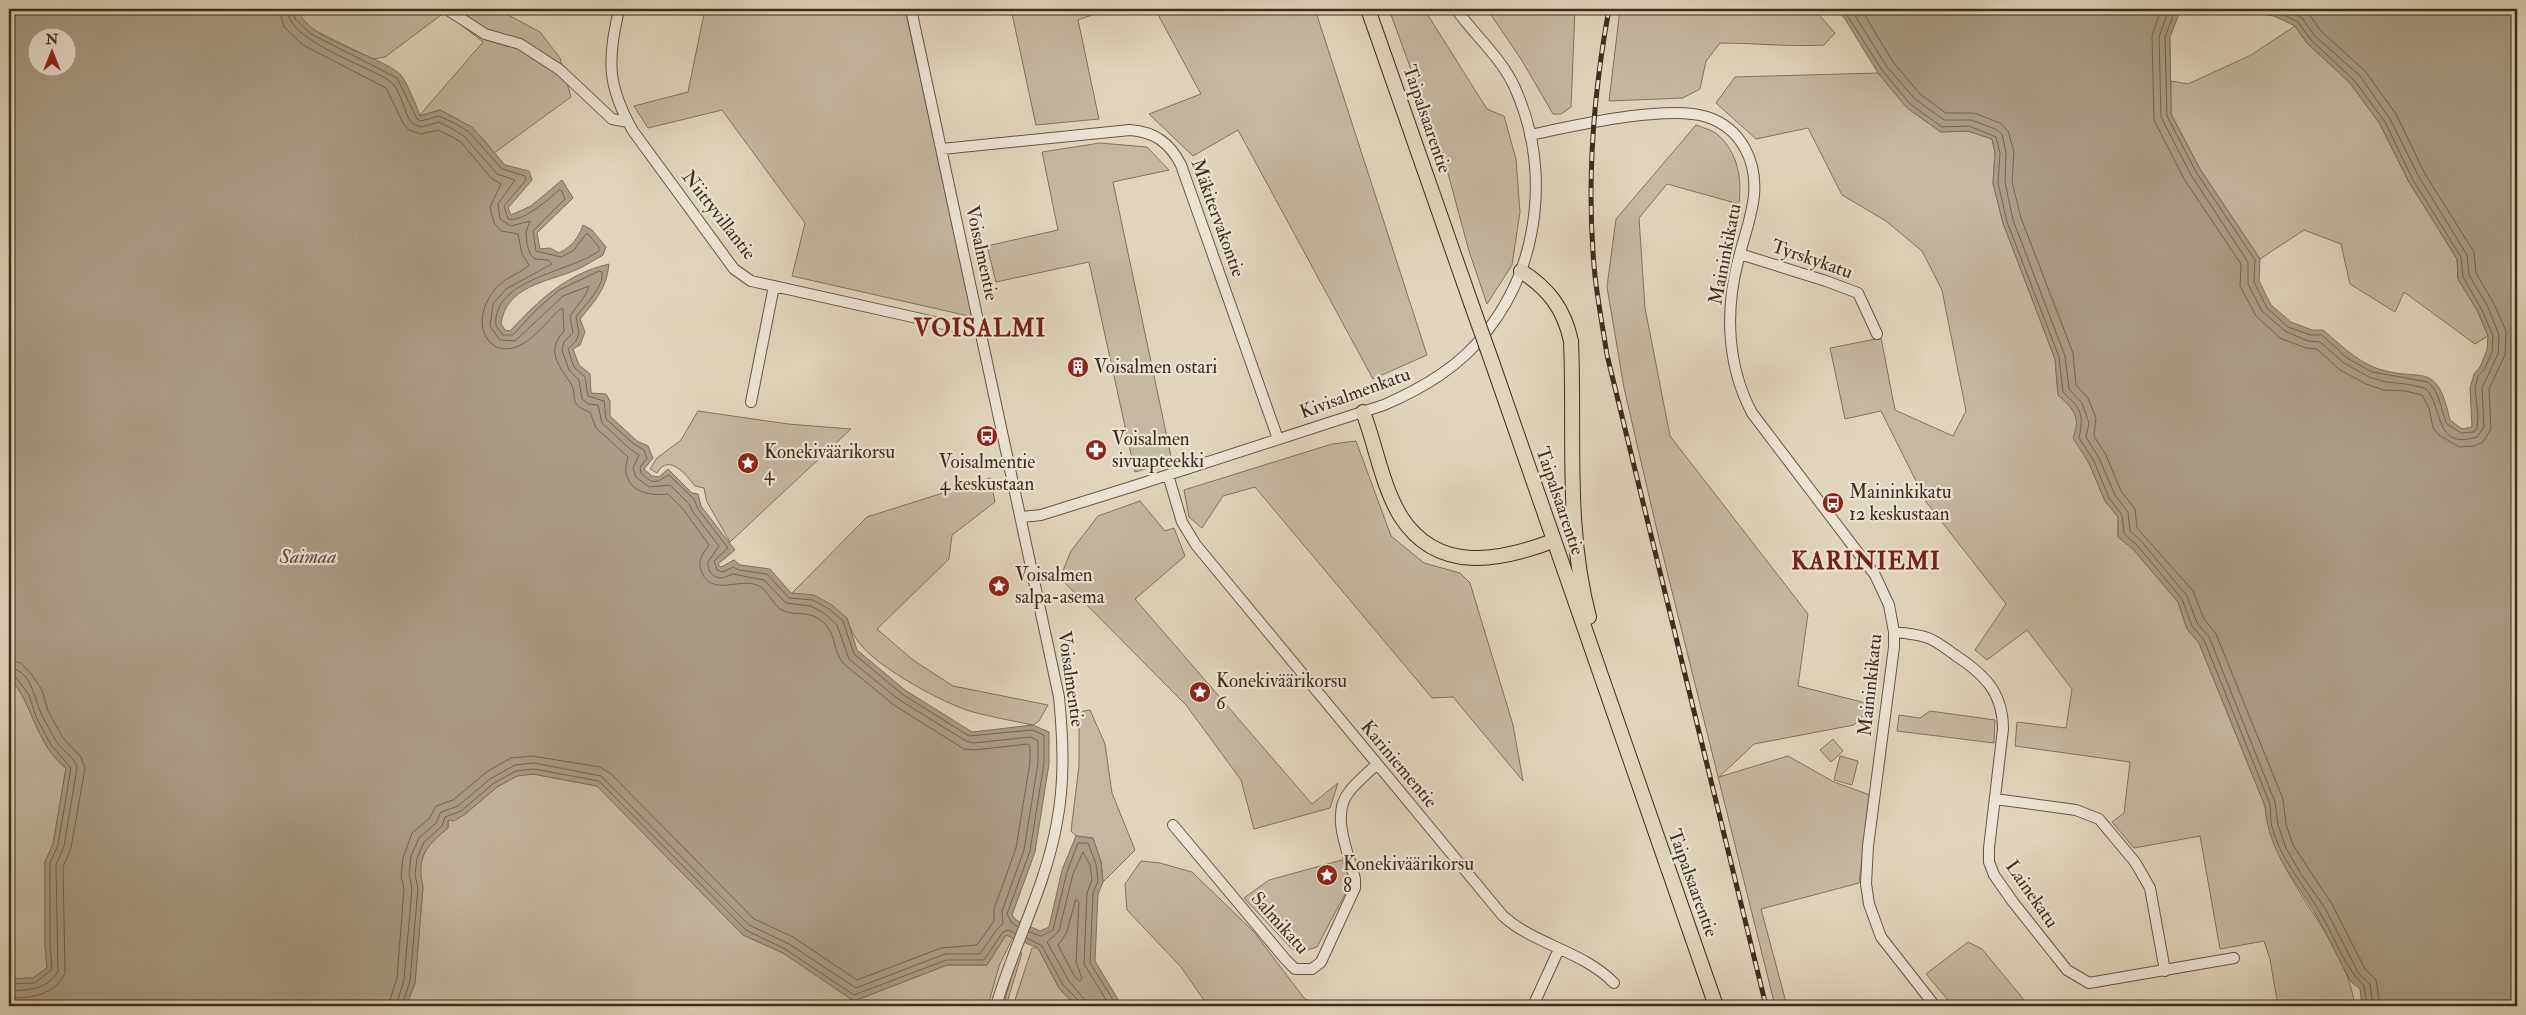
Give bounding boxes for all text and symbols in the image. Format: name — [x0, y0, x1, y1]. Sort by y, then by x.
north arrow — [28, 28, 78, 78]
text: N — [45, 31, 59, 48]
street label: Taipalsaarentie — [1396, 62, 1457, 177]
street label: Mäkitervakontie — [1186, 156, 1251, 280]
street label: Niittyvillantie — [677, 165, 761, 265]
street label: Maininkikatu — [1703, 201, 1747, 307]
street label: Voisalmentie — [960, 203, 1004, 303]
street label: Tyrskykatu — [1768, 234, 1856, 284]
district label: VOISALMI — [913, 313, 1046, 344]
building icon: Voisalmen ostari — [1066, 355, 1090, 379]
place label: Voisalmen ostari — [1094, 355, 1217, 379]
street label: Kivisalmenkatu — [1296, 362, 1414, 424]
bus stop icon: Voisalmentie 4 keskustaan — [975, 424, 999, 448]
place label: Voisalmen sivuapteekki — [1112, 427, 1204, 474]
pharmacy icon: Voisalmen sivuapteekki — [1084, 438, 1108, 462]
place label: Konekiväärikorsu 4 — [764, 440, 895, 486]
street label: Taipalsaarentie — [1529, 444, 1590, 559]
place label: Voisalmentie 4 keskustaan — [939, 450, 1035, 496]
place icon: Konekiväärikorsu 4 — [736, 451, 760, 475]
place label: Maininkikatu 12 keskustaan — [1849, 480, 1952, 526]
bus stop icon: Maininkikatu 12 keskustaan — [1821, 491, 1845, 515]
water label: Saimaa — [278, 544, 337, 569]
district label: KARINIEMI — [1791, 546, 1941, 577]
place label: Voisalmen salpa-asema — [1015, 563, 1105, 610]
place icon: Voisalmen salpa-asema — [987, 574, 1011, 598]
street label: Voisalmentie — [1052, 630, 1090, 729]
street label: Maininkikatu — [1853, 633, 1887, 737]
place label: Konekiväärikorsu 6 — [1216, 669, 1347, 715]
place icon: Konekiväärikorsu 6 — [1188, 680, 1212, 704]
street label: Kariniementie — [1355, 715, 1443, 813]
street label: Taipalsaarentie — [1661, 826, 1724, 941]
place label: Konekiväärikorsu 8 — [1343, 852, 1474, 898]
street label: Lainekatu — [2000, 856, 2064, 933]
place icon: Konekiväärikorsu 8 — [1315, 863, 1339, 887]
street label: Salmikatu — [1246, 887, 1314, 959]

